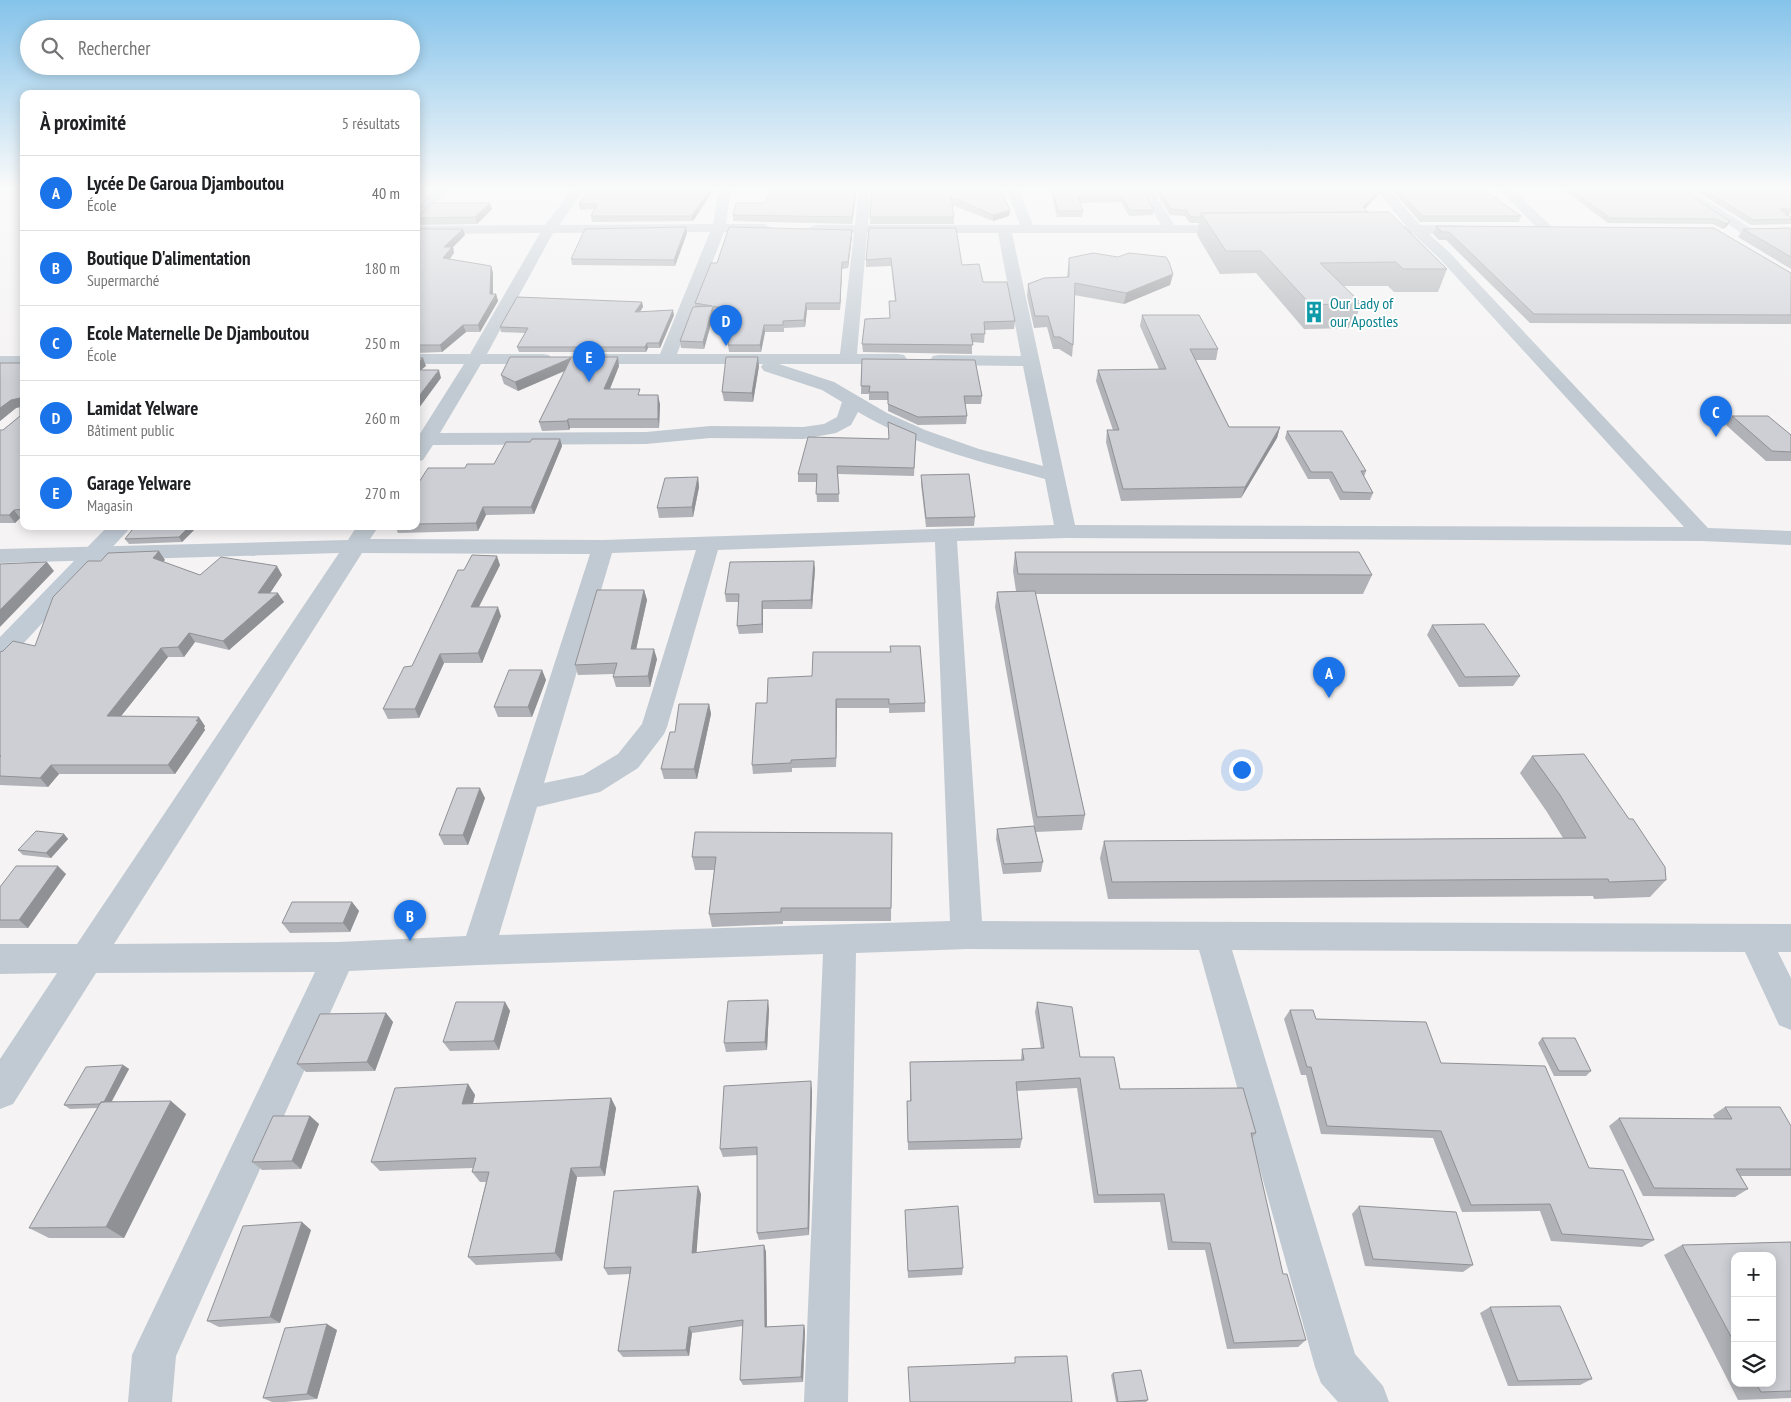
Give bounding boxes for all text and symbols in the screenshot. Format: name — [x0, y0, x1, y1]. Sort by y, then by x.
search box — [20, 20, 420, 75]
icon: search — [38, 34, 66, 62]
text: Rechercher — [78, 36, 150, 60]
text: À proximité — [40, 109, 126, 136]
text: 5 résultats — [342, 113, 400, 133]
text: Lycée De Garoua Djamboutou — [87, 171, 284, 195]
text: A — [52, 183, 60, 203]
text: 40 m — [372, 183, 400, 203]
text: École — [87, 195, 117, 215]
text: Boutique D'alimentation — [87, 246, 251, 270]
text: B — [52, 258, 60, 278]
text: 180 m — [365, 258, 400, 278]
text: Supermarché — [87, 270, 159, 290]
place label: Our Lady of our Apostles — [1330, 293, 1398, 331]
building icon: Our Lady of our Apostles — [1301, 299, 1327, 325]
pin: D — [710, 305, 742, 346]
text: Ecole Maternelle De Djamboutou — [87, 321, 309, 345]
text: C — [52, 333, 60, 353]
text: 250 m — [365, 333, 400, 353]
pin: E — [573, 341, 605, 382]
text: École — [87, 345, 117, 365]
text: Lamidat Yelware — [87, 396, 198, 420]
pin: C — [1700, 396, 1732, 437]
text: D — [52, 408, 60, 428]
text: 260 m — [365, 408, 400, 428]
text: Bâtiment public — [87, 420, 174, 440]
text: Garage Yelware — [87, 471, 191, 495]
text: E — [53, 483, 59, 503]
text: 270 m — [365, 483, 400, 503]
text: Magasin — [87, 495, 133, 515]
pin: A — [1313, 657, 1345, 698]
your location — [1229, 757, 1255, 783]
pin: B — [394, 900, 426, 941]
map controls — [1731, 1252, 1776, 1387]
button: + — [1731, 1252, 1776, 1297]
button: − — [1731, 1297, 1776, 1342]
button: layers — [1731, 1342, 1776, 1387]

